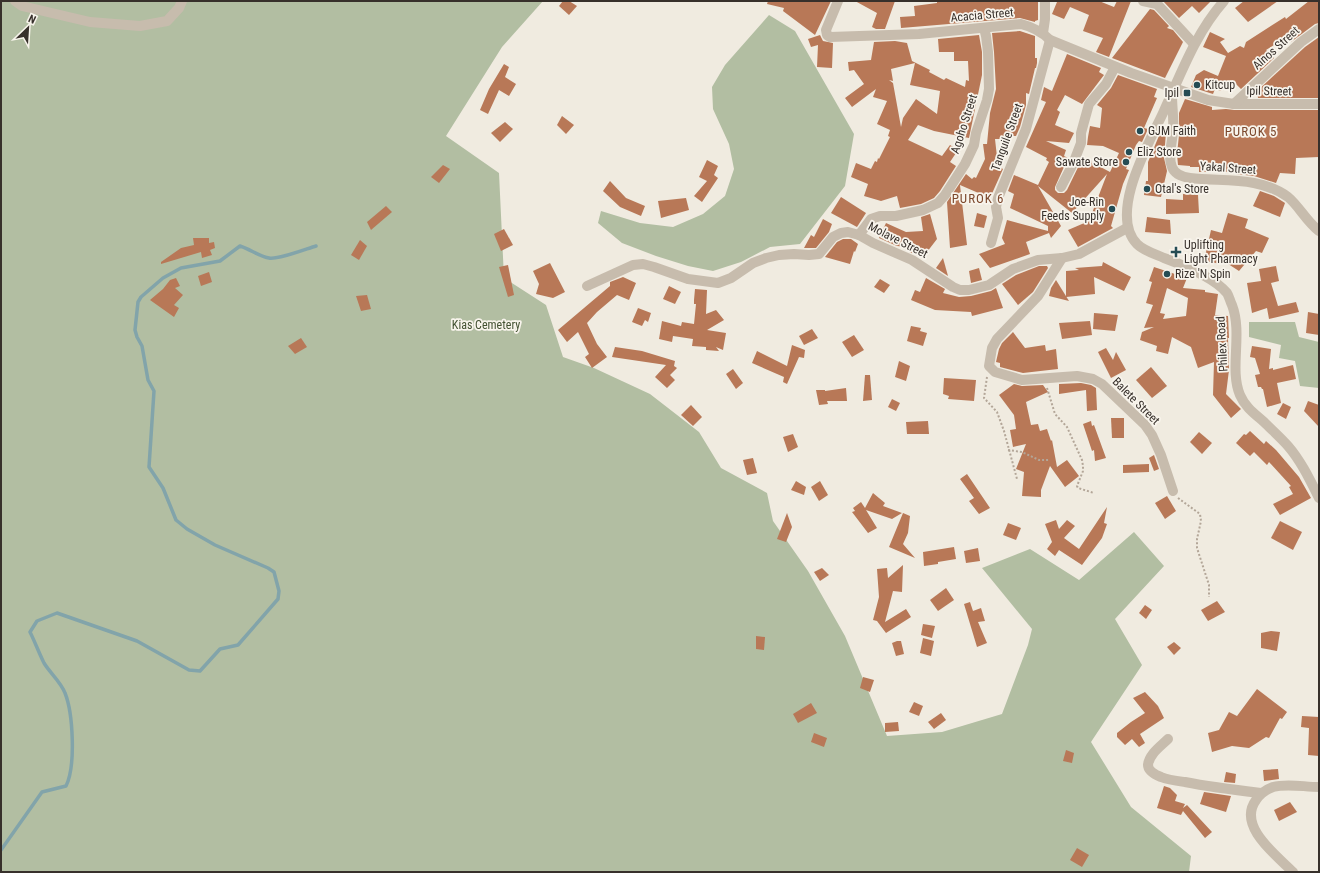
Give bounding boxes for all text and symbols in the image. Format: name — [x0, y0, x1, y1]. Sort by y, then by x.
street label: Acacia Street — [950, 5, 1014, 25]
north arrow — [8, 8, 48, 48]
text: N — [26, 12, 38, 27]
street label: Alnos Street — [1250, 23, 1303, 73]
place label: Kitcup — [1205, 78, 1235, 92]
marker: Kitcup — [1192, 80, 1202, 90]
street label: Ipil Street — [1246, 84, 1292, 98]
place label: Ipil — [1165, 86, 1179, 100]
marker: Ipil — [1182, 88, 1192, 98]
street label: Agoho Street — [948, 92, 980, 155]
street label: Tanguile Street — [988, 101, 1026, 173]
place label: GJM Faith — [1148, 124, 1196, 138]
district label: PUROK 5 — [1225, 124, 1277, 139]
marker: GJM Faith — [1135, 126, 1145, 136]
place label: Eliz Store — [1137, 145, 1182, 159]
marker: Eliz Store — [1124, 147, 1134, 157]
place label: Sawate Store — [1056, 155, 1118, 169]
marker: Sawate Store — [1121, 157, 1131, 167]
street label: Yakal Street — [1199, 159, 1257, 177]
place label: Otal's Store — [1155, 182, 1209, 196]
marker: Otal's Store — [1142, 184, 1152, 194]
district label: PUROK 6 — [952, 191, 1004, 206]
place label: Joe-Rin Feeds Supply — [1041, 195, 1104, 223]
marker: Joe-Rin Feeds Supply — [1107, 204, 1117, 214]
street label: Molave Street — [866, 219, 931, 261]
place label: Uplifting Light Pharmacy — [1184, 238, 1258, 266]
marker: Uplifting Light Pharmacy — [1171, 247, 1181, 257]
place label: Rize 'N Spin — [1175, 267, 1231, 281]
marker: Rize 'N Spin — [1162, 269, 1172, 279]
street label: Philex Road — [1214, 316, 1230, 372]
park label: Kias Cemetery — [452, 318, 520, 332]
street label: Balete Street — [1110, 375, 1163, 428]

